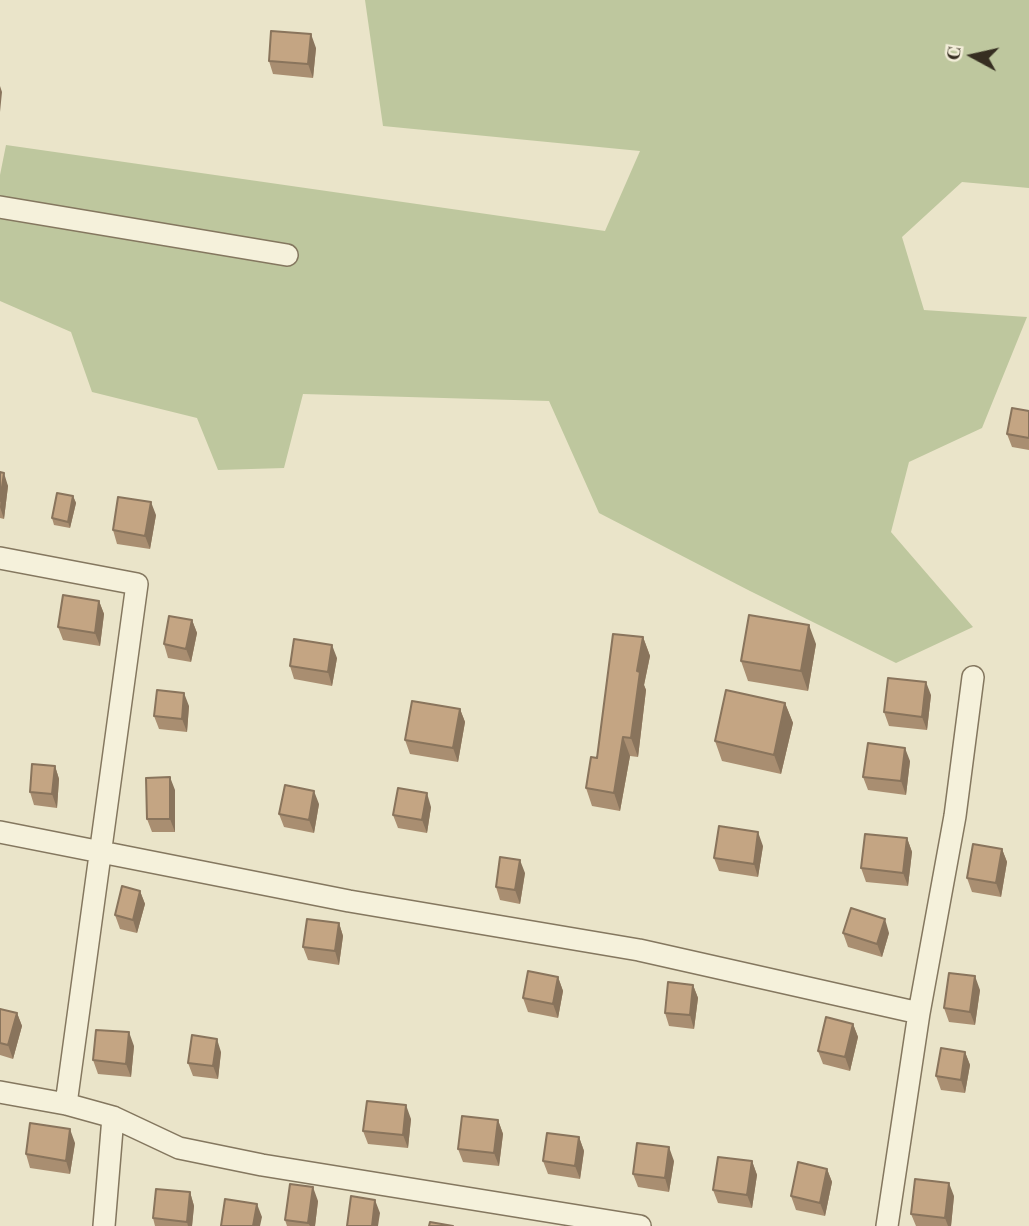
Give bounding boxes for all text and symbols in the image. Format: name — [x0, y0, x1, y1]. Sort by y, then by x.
north arrow — [938, 21, 1008, 91]
text: С — [938, 45, 966, 62]

